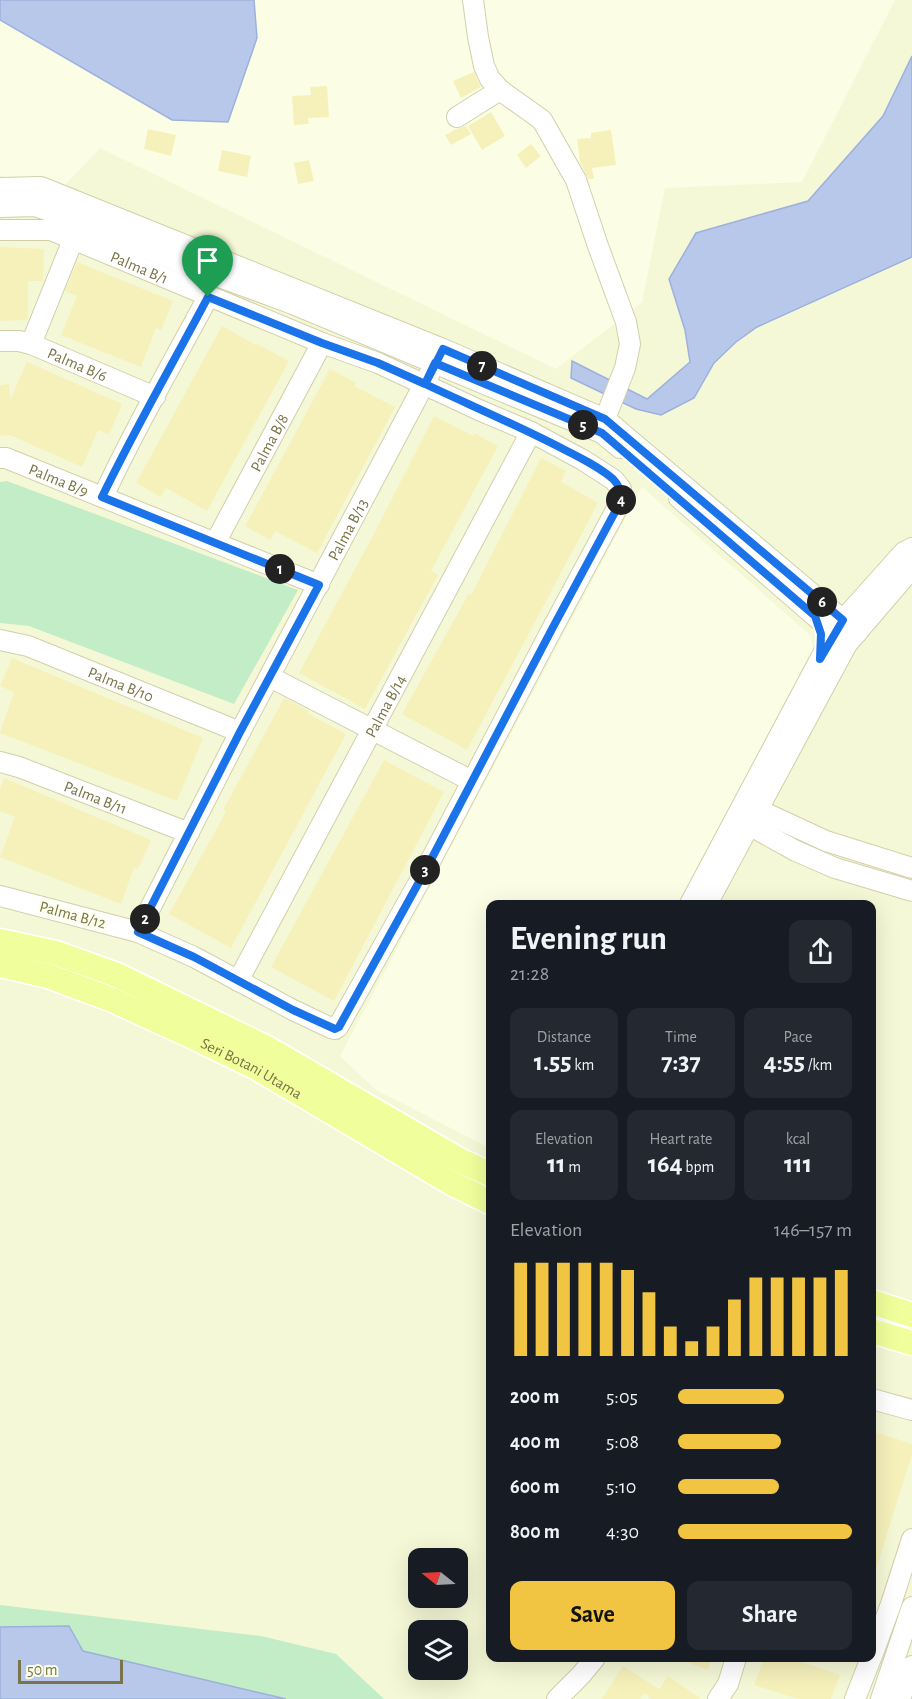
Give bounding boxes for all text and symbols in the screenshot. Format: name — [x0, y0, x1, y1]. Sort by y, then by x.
pin — [182, 235, 233, 297]
icon: arrive — [191, 244, 224, 277]
street label: Palma B/1 — [108, 249, 170, 287]
street label: Palma B/6 — [45, 345, 109, 385]
pin: 7 — [467, 351, 497, 381]
text: 7 — [479, 358, 485, 374]
pin: 5 — [568, 410, 598, 440]
street label: Palma B/8 — [248, 411, 292, 474]
text: 5 — [580, 417, 586, 433]
street label: Palma B/9 — [26, 461, 91, 500]
pin: 4 — [606, 485, 636, 515]
text: 4 — [617, 492, 625, 508]
street label: Palma B/13 — [325, 496, 371, 563]
pin: 1 — [265, 554, 295, 584]
text: 1 — [277, 561, 283, 577]
pin: 6 — [807, 587, 837, 617]
text: 6 — [818, 594, 826, 610]
street label: Palma B/10 — [86, 664, 156, 705]
street label: Palma B/14 — [363, 672, 409, 740]
street label: Palma B/11 — [62, 778, 129, 817]
pin: 3 — [410, 855, 440, 885]
text: 3 — [422, 862, 428, 878]
street label: Palma B/12 — [38, 898, 108, 932]
pin: 2 — [130, 904, 160, 934]
text: 2 — [141, 911, 149, 927]
button: share — [789, 920, 852, 983]
text: Evening run — [510, 923, 667, 956]
text: 21:28 — [510, 964, 549, 984]
text: Distance — [537, 1029, 591, 1045]
text: Time — [665, 1029, 697, 1045]
text: Pace — [784, 1029, 812, 1045]
street label: Seri Botani Utama — [198, 1035, 305, 1102]
text: 1.55 — [534, 1049, 572, 1075]
text: 7:37 — [661, 1049, 701, 1075]
text: 4:55 — [764, 1049, 805, 1075]
text: km — [572, 1057, 594, 1073]
text: /km — [805, 1057, 832, 1073]
text: Elevation — [535, 1131, 593, 1147]
text: Heart rate — [650, 1131, 712, 1147]
text: kcal — [786, 1131, 810, 1147]
text: 11 — [547, 1151, 566, 1177]
text: 164 — [648, 1151, 683, 1177]
text: 111 — [784, 1151, 812, 1177]
text: m — [566, 1159, 581, 1175]
text: bpm — [683, 1159, 714, 1175]
text: Elevation — [510, 1220, 582, 1240]
text: 146–157 m — [774, 1220, 852, 1240]
text: 200 m — [510, 1387, 559, 1407]
text: 5:05 — [606, 1387, 638, 1407]
text: 400 m — [510, 1432, 560, 1452]
text: 5:08 — [606, 1432, 639, 1452]
text: 600 m — [510, 1477, 560, 1497]
text: 5:10 — [606, 1477, 636, 1497]
text: 800 m — [510, 1522, 560, 1542]
text: 4:30 — [606, 1522, 639, 1542]
north arrow — [408, 1548, 468, 1608]
map controls — [408, 1548, 468, 1680]
button: Save — [510, 1581, 675, 1650]
button: Share — [687, 1581, 852, 1650]
button: layers — [408, 1620, 468, 1680]
scale bar — [18, 1657, 123, 1684]
text: 50 m — [27, 1662, 58, 1678]

